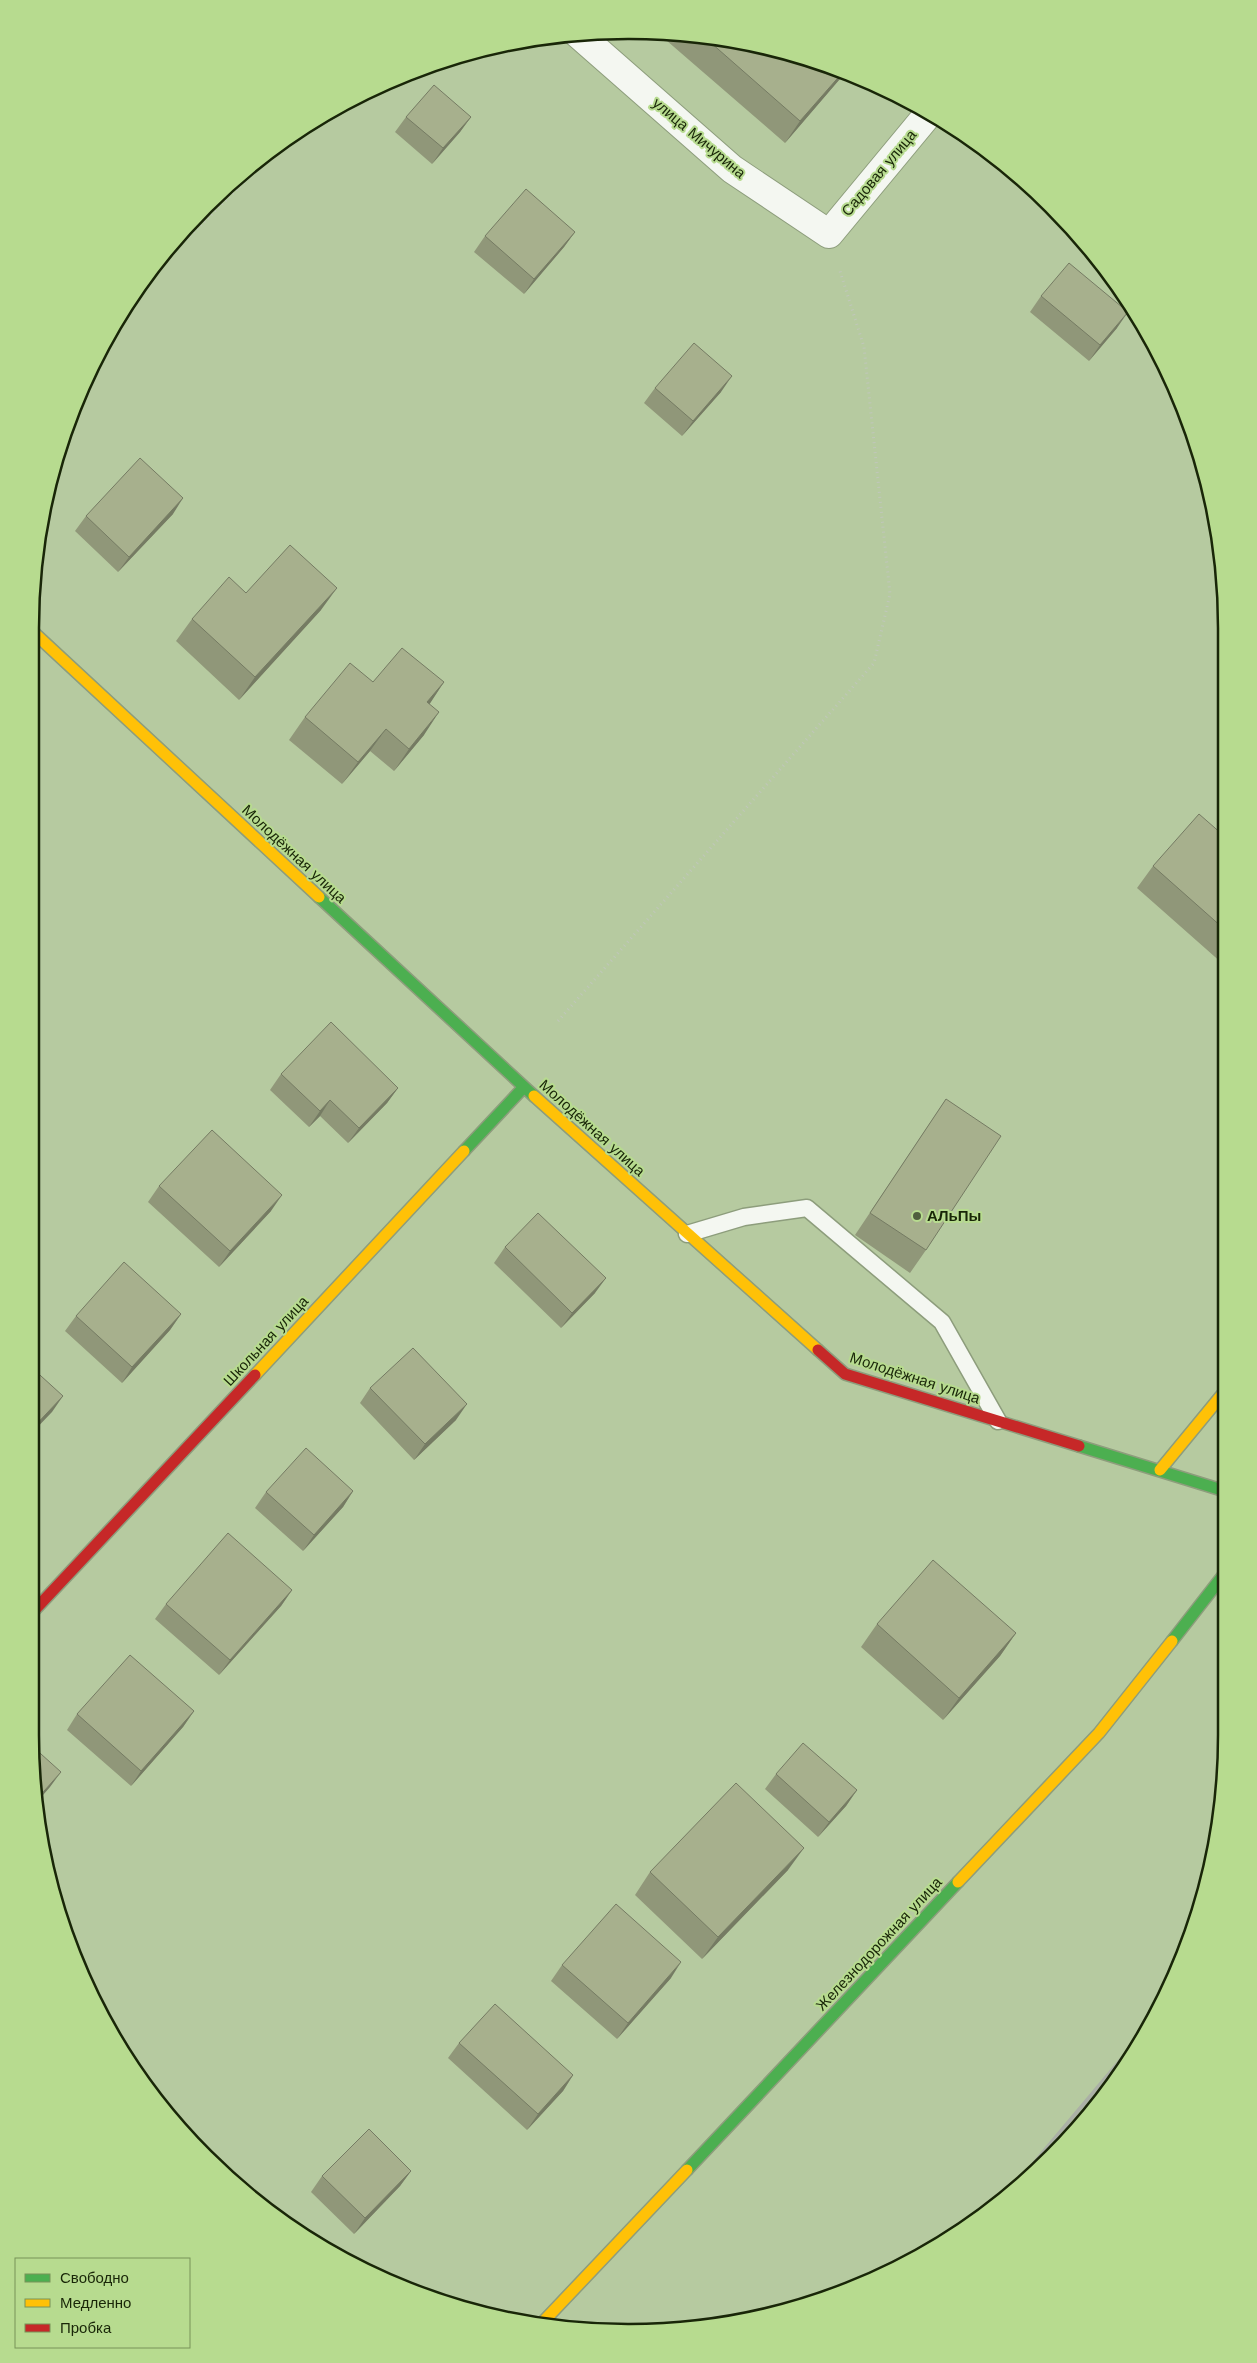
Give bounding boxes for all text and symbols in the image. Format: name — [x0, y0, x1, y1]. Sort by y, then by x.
street label: улица Мичурина — [649, 94, 750, 183]
street label: Садовая улица — [838, 126, 921, 220]
street label: Молодёжная улица — [238, 801, 350, 907]
street label: Молодёжная улица — [536, 1076, 649, 1181]
place label: АЛьПы — [927, 1207, 981, 1225]
marker: АЛьПы — [911, 1210, 923, 1222]
street label: Школьная улица — [220, 1292, 313, 1390]
street label: Молодёжная улица — [848, 1348, 983, 1408]
street label: Железнодорожная улица — [812, 1873, 946, 2015]
legend — [15, 2258, 190, 2348]
text: Свободно — [60, 2269, 129, 2287]
text: Медленно — [60, 2294, 131, 2312]
text: Пробка — [60, 2319, 112, 2337]

